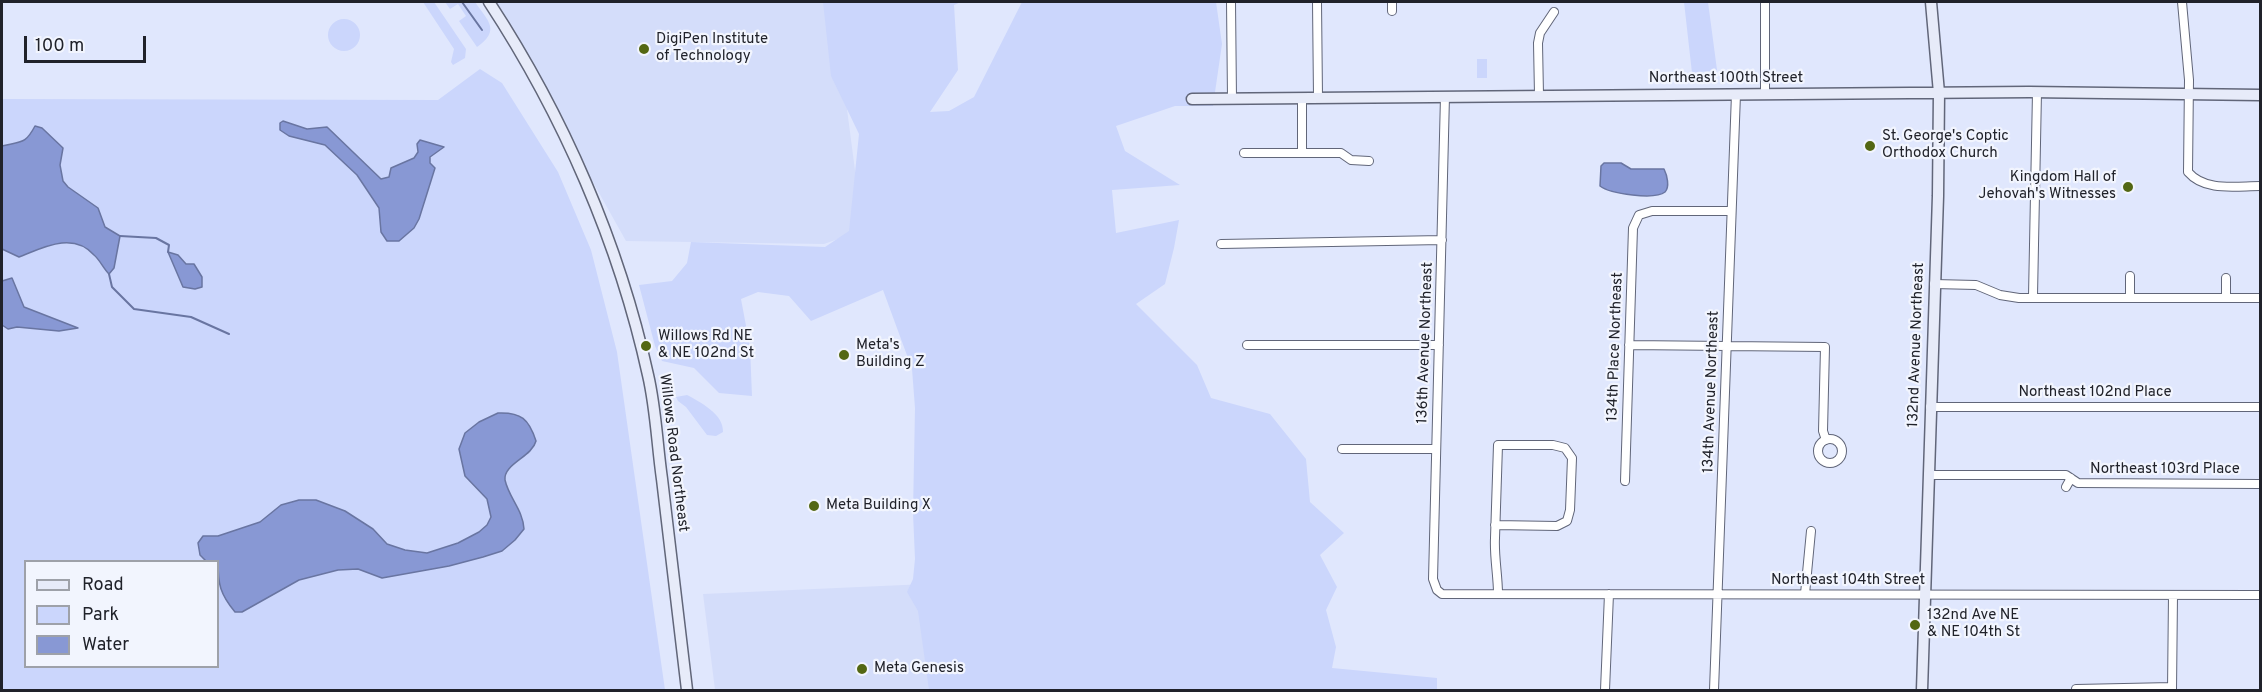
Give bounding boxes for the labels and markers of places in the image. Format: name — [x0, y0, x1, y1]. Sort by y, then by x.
place label: DigiPen Institute of Technology — [656, 31, 768, 66]
marker: DigiPen Institute of Technology — [637, 42, 651, 56]
place label: St. George's Coptic Orthodox Church — [1882, 128, 2009, 163]
marker: St. George's Coptic Orthodox Church — [1863, 139, 1877, 153]
place label: Kingdom Hall of Jehovah's Witnesses — [1978, 169, 2116, 204]
marker: Kingdom Hall of Jehovah's Witnesses — [2121, 180, 2135, 194]
place label: Willows Rd NE & NE 102nd St — [658, 328, 754, 363]
place label: Meta's Building Z — [856, 337, 925, 372]
marker: Willows Rd NE & NE 102nd St — [639, 339, 653, 353]
marker: Meta's Building Z — [837, 348, 851, 362]
place label: Meta Building X — [826, 497, 931, 515]
marker: Meta Building X — [807, 499, 821, 513]
place label: 132nd Ave NE & NE 104th St — [1927, 607, 2020, 642]
marker: 132nd Ave NE & NE 104th St — [1908, 618, 1922, 632]
place label: Meta Genesis — [874, 660, 964, 678]
marker: Meta Genesis — [855, 662, 869, 676]

